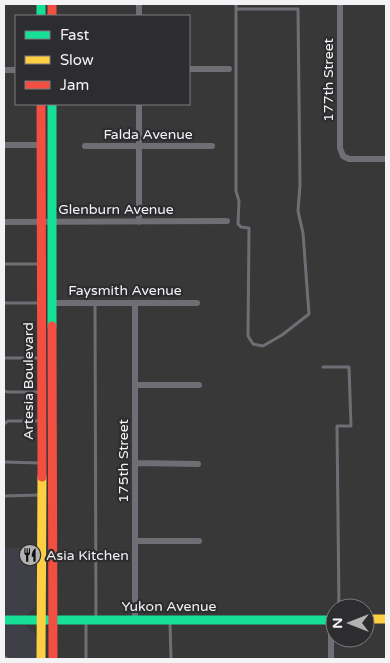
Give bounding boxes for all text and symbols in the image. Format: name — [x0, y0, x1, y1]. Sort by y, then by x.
legend — [15, 15, 190, 105]
text: Fast — [60, 26, 90, 44]
street label: 177th Street — [320, 37, 337, 122]
text: Slow — [60, 51, 94, 69]
text: Jam — [60, 76, 89, 94]
street label: Falda Avenue — [103, 126, 193, 143]
street label: Glenburn Avenue — [58, 201, 174, 218]
street label: Faysmith Avenue — [68, 282, 182, 299]
street label: Artesia Boulevard — [20, 322, 37, 440]
street label: 175th Street — [115, 418, 132, 503]
restaurant icon: Asia Kitchen — [18, 543, 42, 567]
place label: Asia Kitchen — [46, 547, 129, 564]
street label: Yukon Avenue — [122, 598, 216, 615]
north arrow — [325, 598, 375, 648]
text: N — [329, 617, 346, 629]

